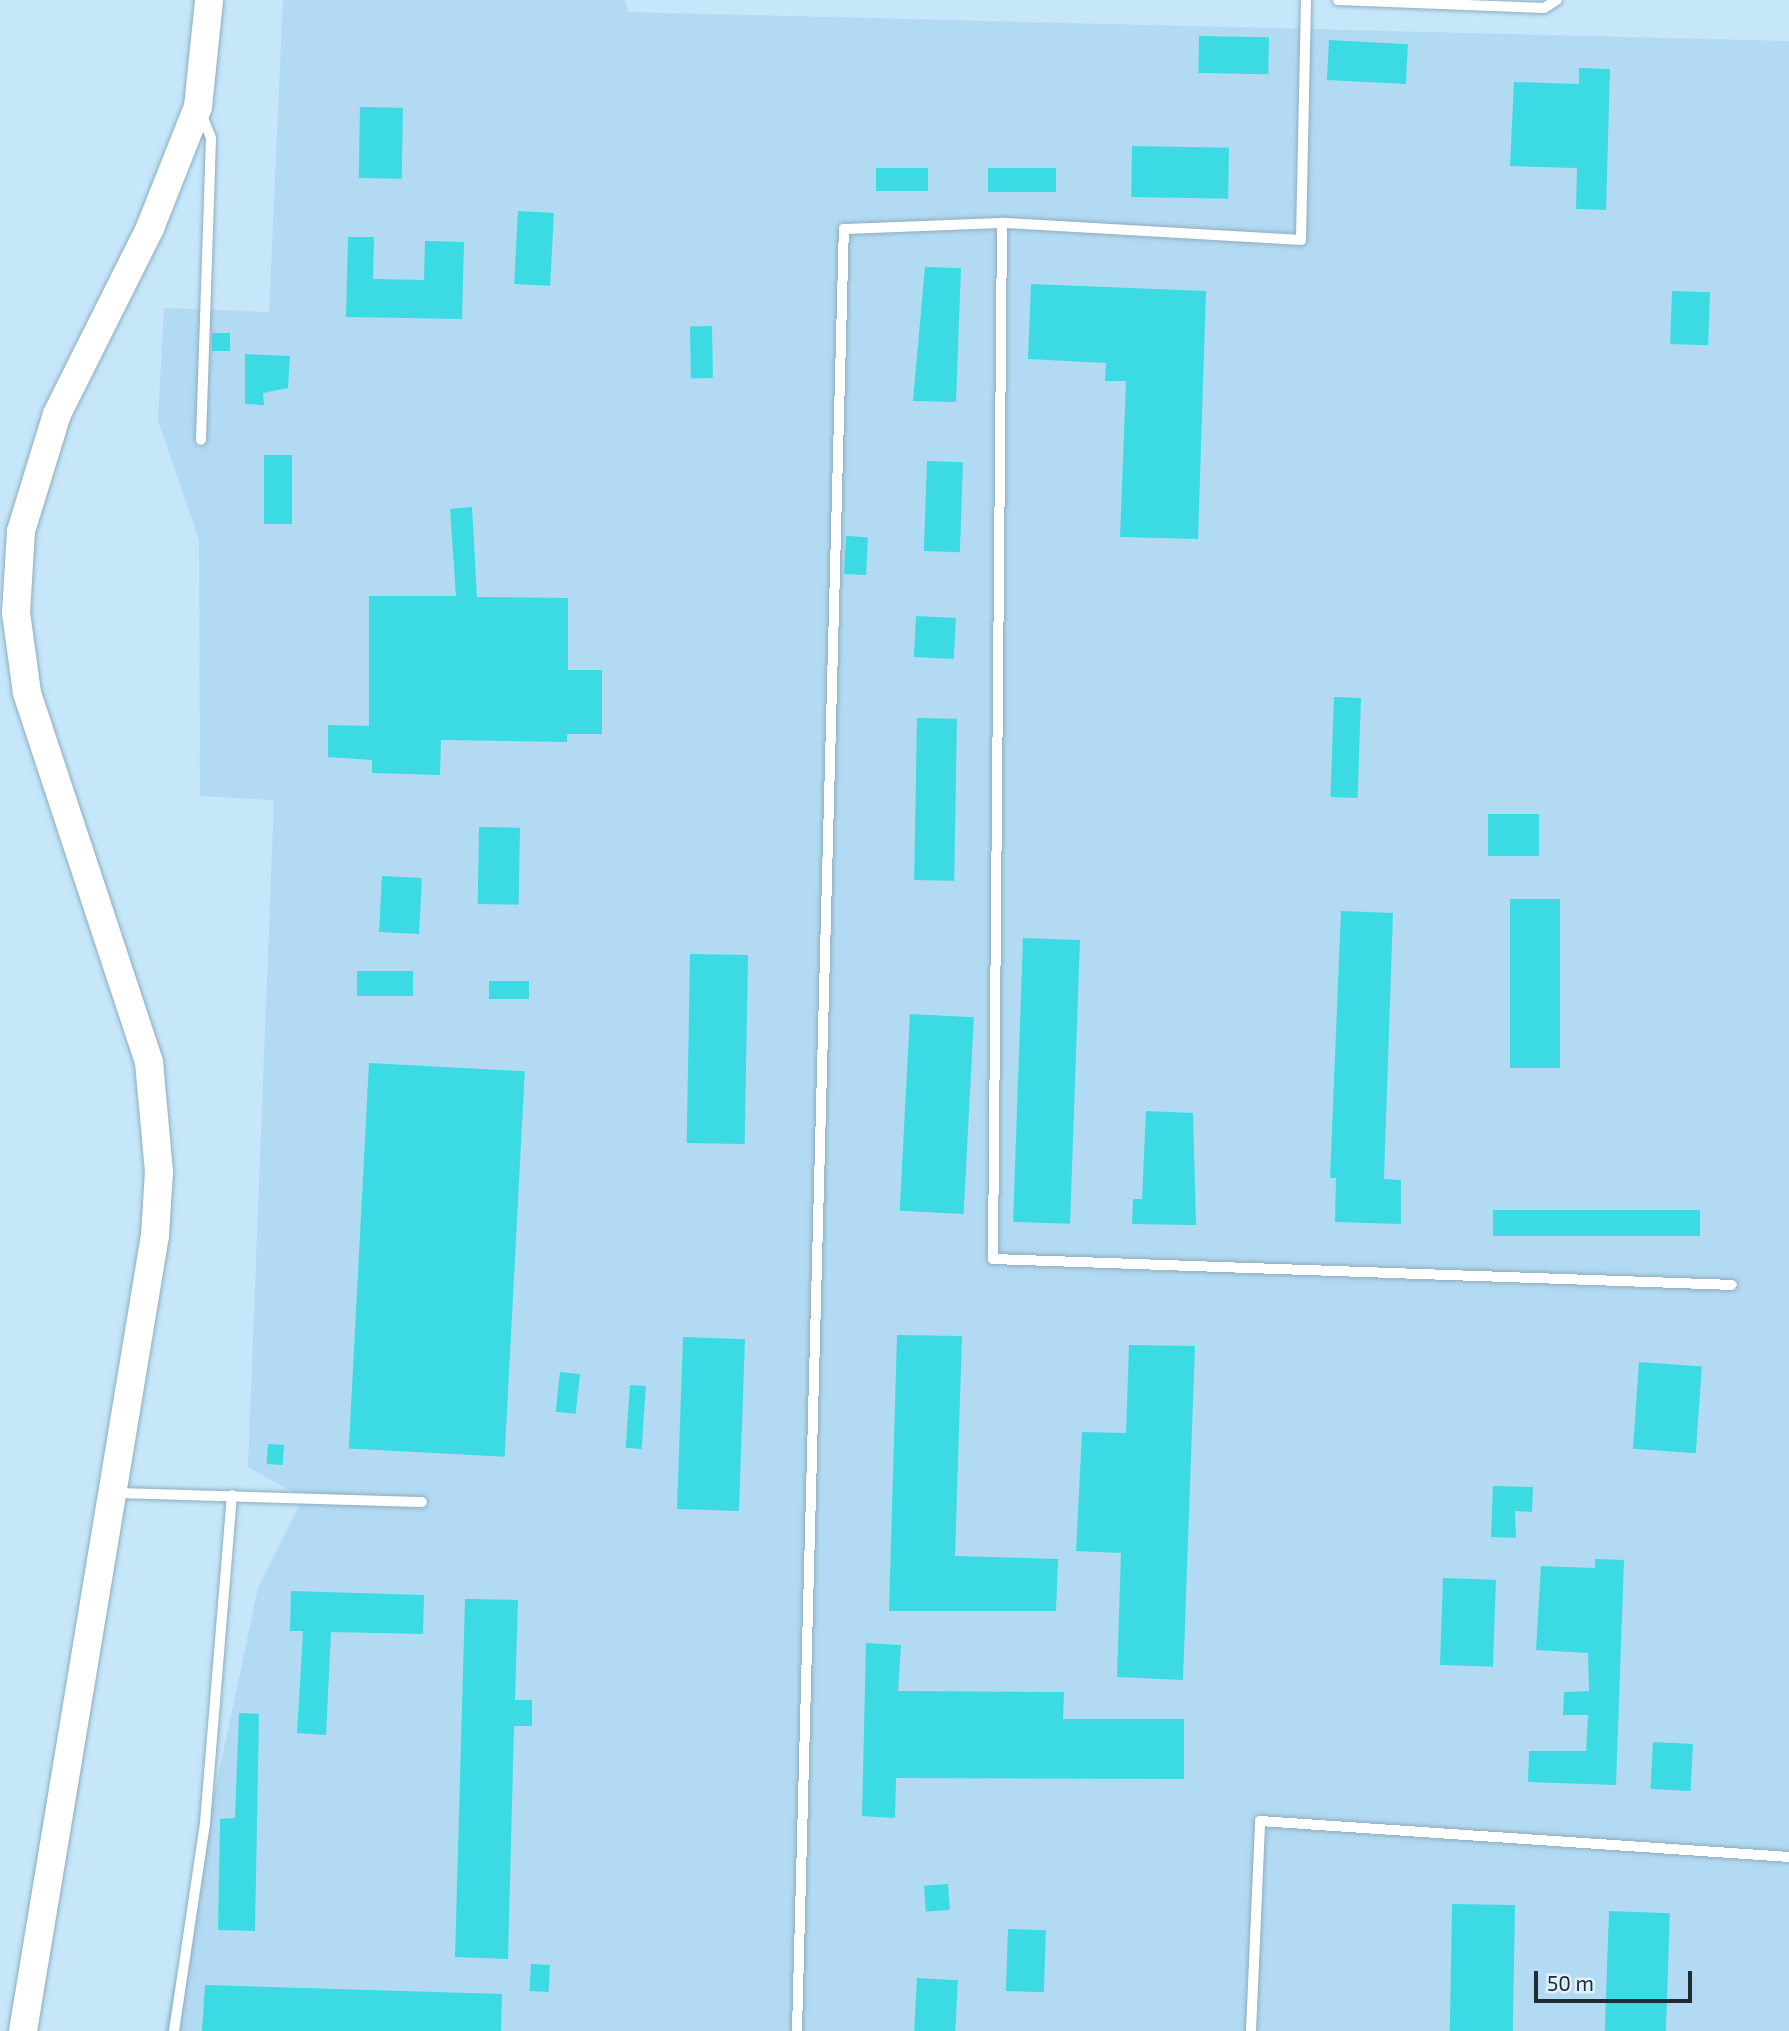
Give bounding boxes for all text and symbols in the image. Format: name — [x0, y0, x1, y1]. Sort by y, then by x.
scale bar — [1537, 1958, 1694, 2002]
text: 50 m — [1547, 1970, 1594, 1995]

